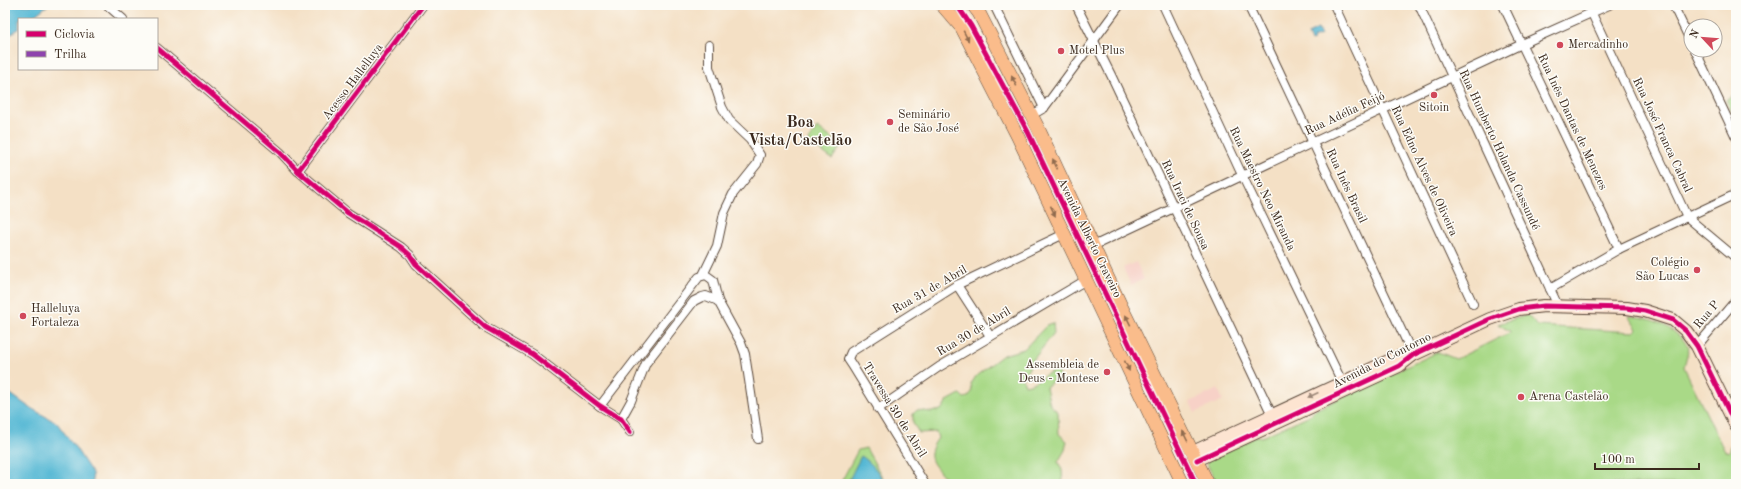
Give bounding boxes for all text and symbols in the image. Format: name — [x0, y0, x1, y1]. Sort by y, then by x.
legend — [18, 18, 158, 70]
north arrow — [1683, 18, 1723, 58]
text: N — [1689, 28, 1702, 40]
text: Ciclovia — [54, 29, 95, 41]
one-way arrow — [963, 30, 969, 42]
place label: Mercadinho — [1568, 39, 1628, 51]
marker: Mercadinho — [1555, 40, 1565, 50]
street label: Acesso Hallelluya — [321, 42, 385, 122]
place label: Motel Plus — [1069, 45, 1124, 57]
marker: Motel Plus — [1056, 46, 1066, 56]
text: Trilha — [54, 49, 86, 61]
street label: Rua Inês Dantas de Menezes — [1535, 52, 1609, 192]
street label: Rua Humberto Holanda Cassundé — [1456, 68, 1542, 232]
one-way arrow — [1011, 75, 1017, 86]
street label: Rua José Franca Cabral — [1630, 76, 1694, 194]
street label: Rua Adélia Feijó — [1303, 90, 1387, 138]
marker: Sitoin — [1429, 90, 1439, 100]
place label: Sitoin — [1419, 102, 1450, 114]
street label: Rua Edno Alves de Oliveira — [1388, 104, 1460, 238]
place label: Seminário de São José — [898, 109, 959, 135]
district label: Boa Vista/Castelão — [748, 115, 852, 149]
marker: Seminário de São José — [885, 117, 895, 127]
street label: Rua Maestro Neo Miranda — [1227, 125, 1297, 253]
street label: Rua Inês Brasil — [1324, 147, 1368, 225]
one-way arrow — [1052, 158, 1058, 170]
street label: Rua Iraci de Sousa — [1159, 158, 1211, 252]
street label: Avenida Alberto Craveiro — [1055, 176, 1123, 300]
one-way arrow — [1050, 205, 1056, 216]
place label: Colégio São Lucas — [1636, 257, 1689, 283]
street label: Rua 31 de Abril — [891, 264, 969, 316]
marker: Colégio São Lucas — [1692, 265, 1702, 275]
street label: Rua P — [1692, 299, 1722, 331]
place label: Halleluya Fortaleza — [31, 303, 80, 329]
street label: Rua 30 de Abril — [935, 305, 1013, 359]
marker: Halleluya Fortaleza — [18, 311, 28, 321]
one-way arrow — [1125, 314, 1131, 325]
street label: Avenida do Contorno — [1331, 331, 1433, 391]
place label: Assembleia de Deus - Montese — [1018, 359, 1099, 385]
one-way arrow — [1124, 360, 1130, 371]
street label: Travessa 30 de Abril — [860, 361, 928, 459]
marker: Assembleia de Deus - Montese — [1102, 367, 1112, 377]
place label: Arena Castelão — [1529, 391, 1608, 403]
one-way arrow — [1307, 392, 1318, 398]
marker: Arena Castelão — [1516, 392, 1526, 402]
one-way arrow — [1182, 430, 1188, 442]
scale bar — [1595, 445, 1699, 471]
text: 100 m — [1601, 454, 1635, 466]

